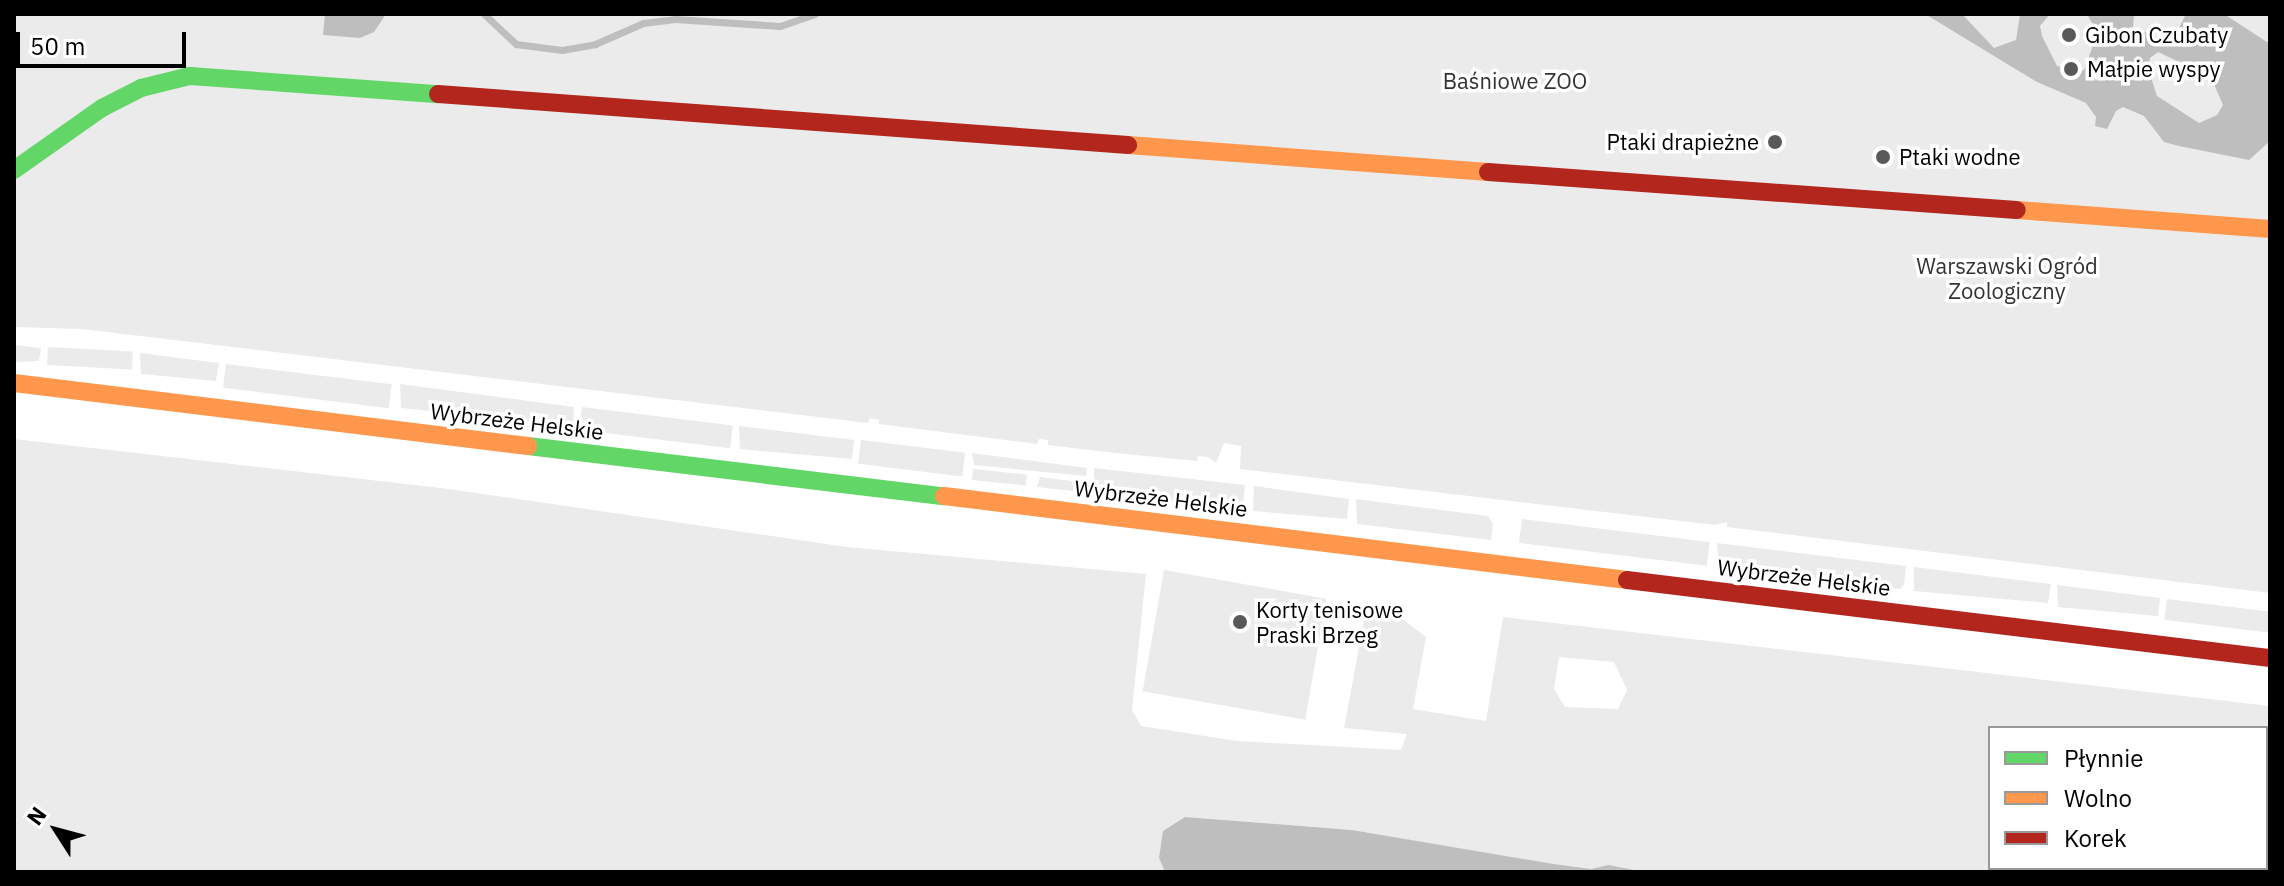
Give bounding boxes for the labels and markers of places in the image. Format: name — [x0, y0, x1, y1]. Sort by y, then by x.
place label: Gibon Czubaty — [2085, 22, 2228, 48]
marker: Gibon Czubaty — [2060, 26, 2078, 44]
place label: Małpie wyspy — [2087, 56, 2220, 82]
marker: Małpie wyspy — [2062, 60, 2080, 78]
place label: Ptaki drapieżne — [1606, 129, 1759, 155]
marker: Ptaki drapieżne — [1766, 133, 1784, 151]
place label: Ptaki wodne — [1899, 144, 2021, 170]
marker: Ptaki wodne — [1874, 148, 1892, 166]
place label: Korty tenisowe Praski Brzeg — [1256, 596, 1403, 648]
marker: Korty tenisowe Praski Brzeg — [1231, 613, 1249, 631]

